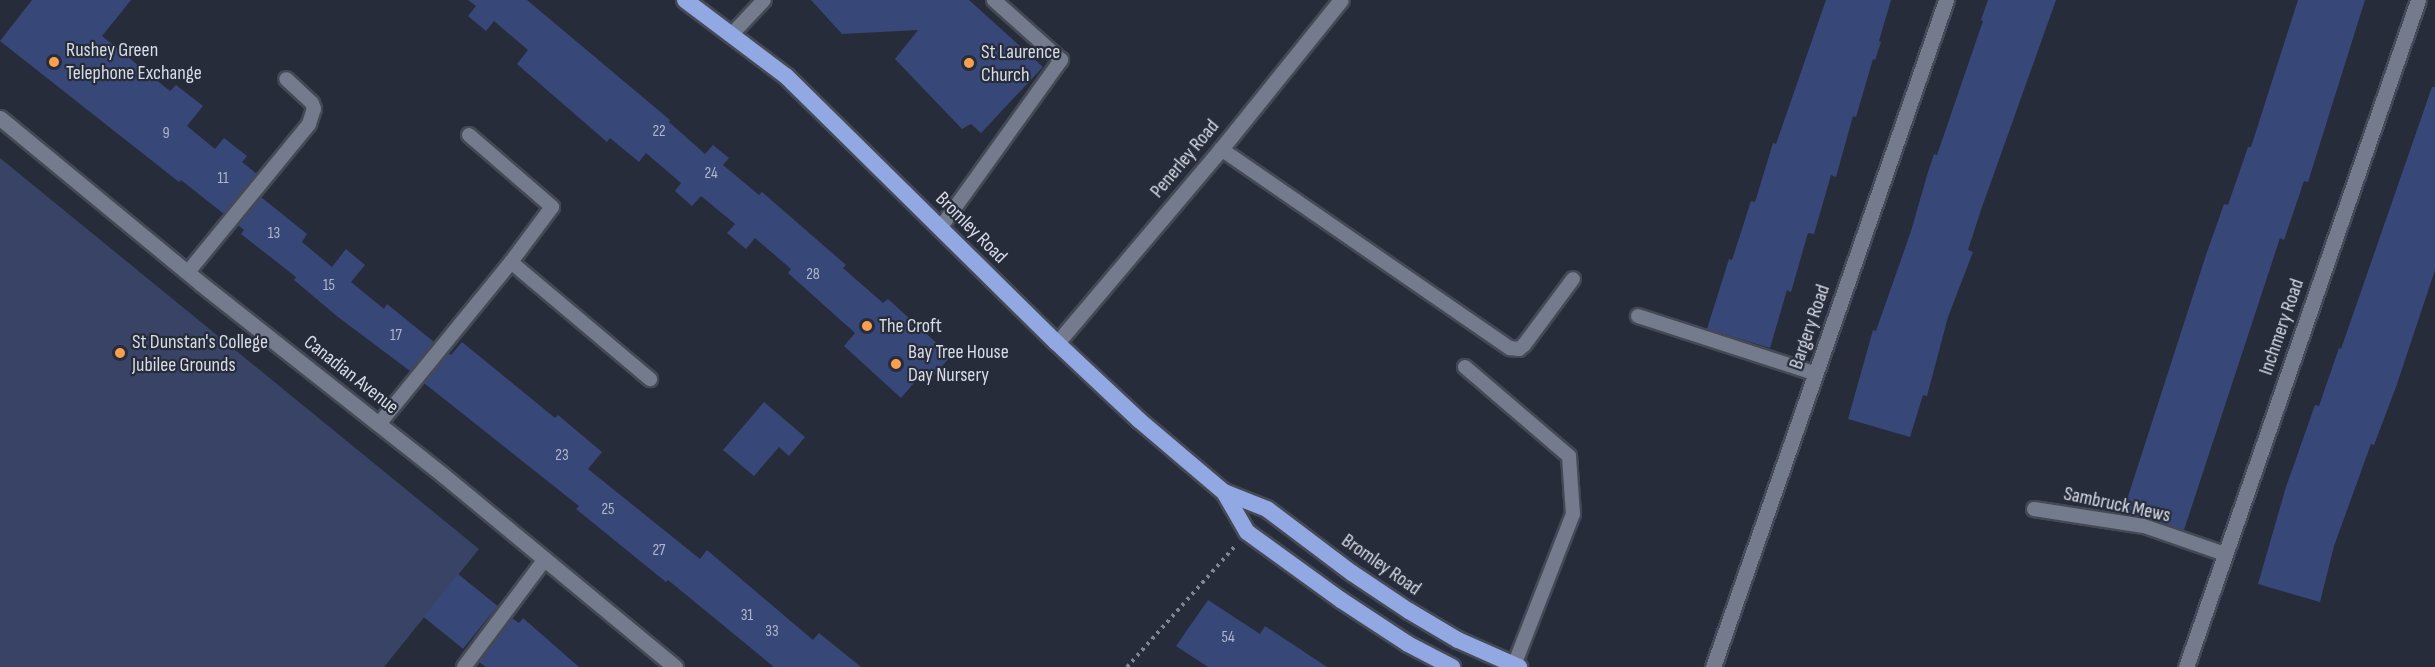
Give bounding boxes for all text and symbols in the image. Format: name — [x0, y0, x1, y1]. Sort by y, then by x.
place label: Rushey Green Telephone Exchange — [66, 39, 202, 86]
place label: St Laurence Church — [981, 40, 1060, 87]
marker: Rushey Green Telephone Exchange — [47, 55, 61, 69]
marker: St Laurence Church — [962, 56, 976, 70]
street label: Penerley Road — [1145, 115, 1225, 203]
house number: 22 — [652, 122, 666, 142]
house number: 9 — [162, 124, 170, 144]
house number: 24 — [704, 164, 718, 184]
house number: 11 — [217, 169, 229, 189]
street label: Bromley Road — [930, 187, 1012, 269]
house number: 13 — [268, 224, 280, 244]
house number: 28 — [806, 265, 820, 285]
house number: 15 — [323, 276, 335, 296]
street label: Inchmery Road — [2254, 276, 2310, 378]
street label: Bargery Road — [1784, 282, 1836, 372]
place label: The Croft — [879, 314, 942, 338]
marker: The Croft — [860, 319, 874, 333]
house number: 17 — [390, 326, 402, 346]
place label: St Dunstan's College Jubilee Grounds — [132, 330, 268, 377]
street label: Canadian Avenue — [299, 331, 403, 419]
place label: Bay Tree House Day Nursery — [908, 340, 1009, 387]
marker: St Dunstan's College Jubilee Grounds — [113, 346, 127, 360]
marker: Bay Tree House Day Nursery — [889, 357, 903, 371]
house number: 23 — [555, 446, 569, 466]
street label: Sambruck Mews — [2061, 482, 2173, 528]
house number: 25 — [601, 500, 615, 520]
street label: Bromley Road — [1337, 529, 1425, 601]
house number: 27 — [652, 541, 666, 561]
house number: 31 — [741, 606, 753, 626]
house number: 33 — [765, 622, 779, 642]
house number: 54 — [1221, 628, 1235, 648]

